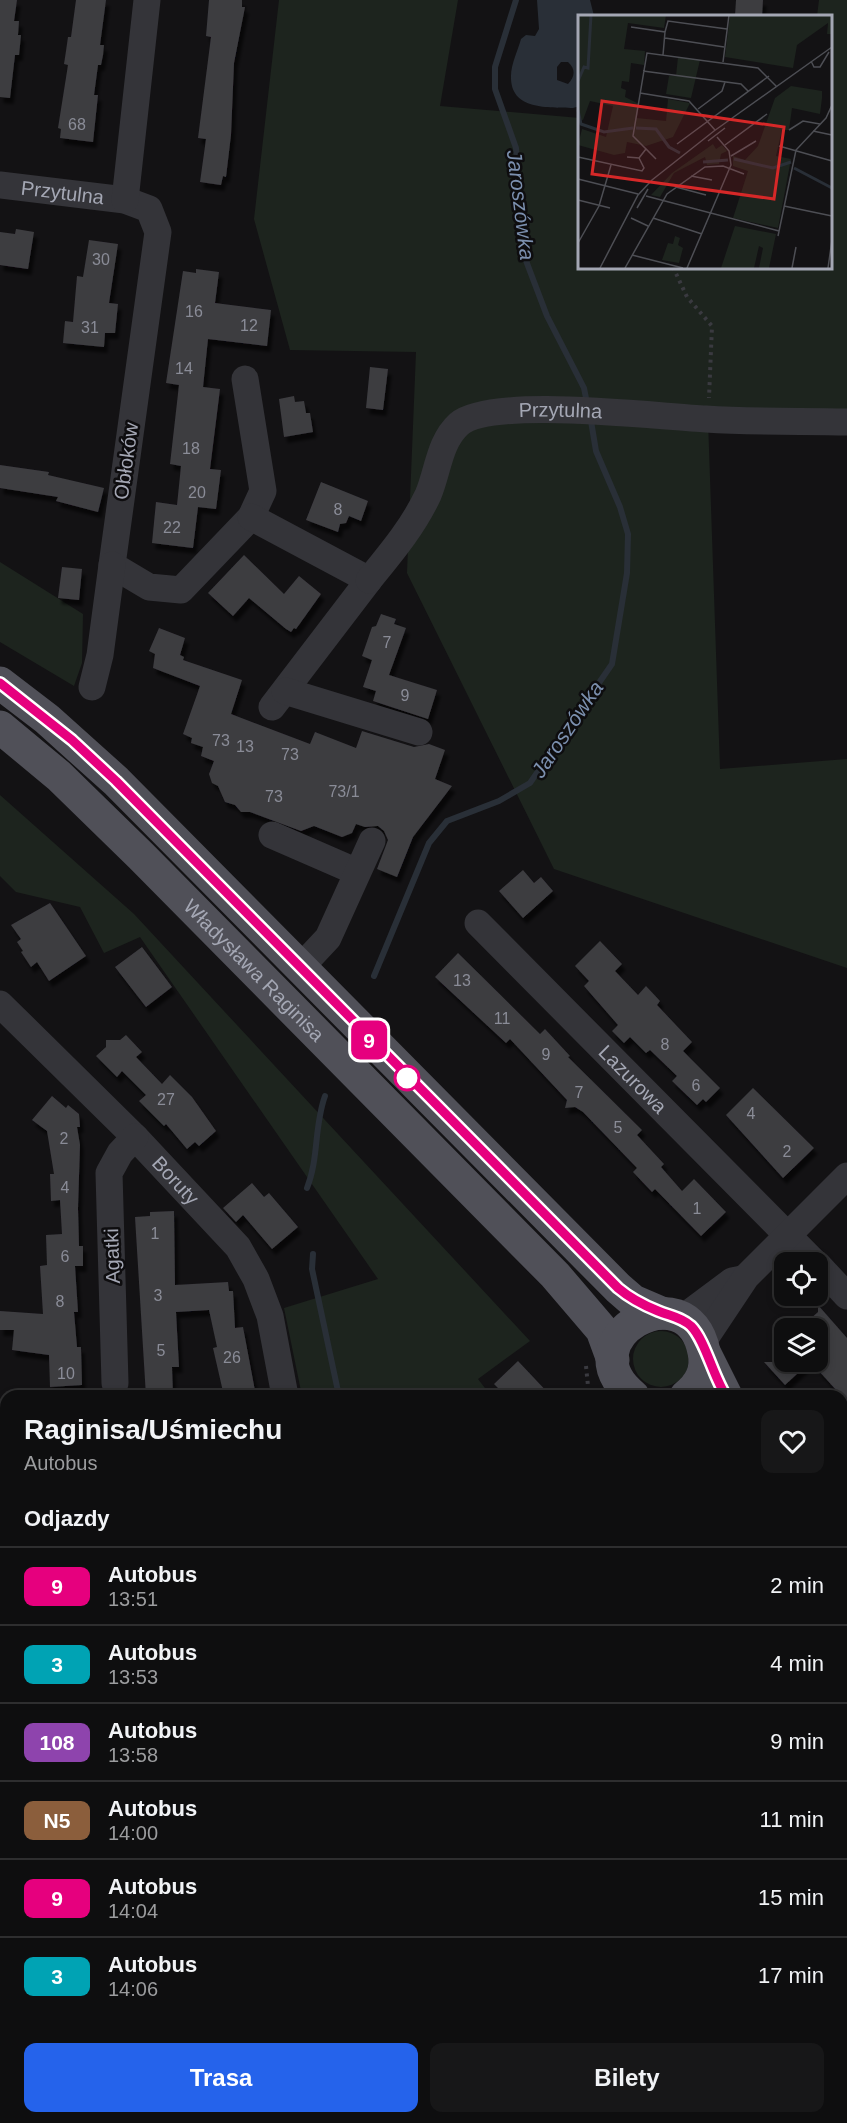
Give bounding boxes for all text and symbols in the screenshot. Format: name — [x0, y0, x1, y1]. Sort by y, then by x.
inset map — [578, 15, 832, 268]
house number: 68 — [68, 116, 86, 133]
water label: Jaroszówka — [503, 148, 539, 261]
street label: Przytulna — [20, 177, 106, 209]
house number: 30 — [92, 251, 110, 268]
house number: 16 — [185, 303, 203, 320]
house number: 12 — [240, 317, 258, 334]
house number: 31 — [81, 319, 99, 336]
house number: 14 — [175, 360, 193, 377]
street label: Przytulna — [518, 399, 604, 423]
street label: Obłoków — [110, 420, 142, 501]
house number: 18 — [182, 440, 200, 457]
house number: 20 — [188, 484, 206, 501]
house number: 8 — [334, 501, 343, 518]
house number: 22 — [163, 519, 181, 536]
house number: 7 — [383, 634, 392, 651]
water label: Jaroszówka — [526, 677, 608, 782]
house number: 9 — [401, 687, 410, 704]
house number: 73 — [212, 732, 230, 749]
house number: 13 — [236, 738, 254, 755]
house number: 73 — [281, 746, 299, 763]
house number: 73/1 — [328, 783, 360, 800]
house number: 73 — [265, 788, 283, 805]
street label: Władysława Raginisa — [179, 895, 329, 1046]
house number: 13 — [453, 972, 471, 989]
house number: 11 — [494, 1010, 510, 1027]
line badge: 9 — [350, 1020, 388, 1060]
text: 9 — [363, 1029, 375, 1052]
house number: 8 — [661, 1036, 670, 1053]
street label: Lazurowa — [595, 1041, 672, 1118]
house number: 9 — [542, 1046, 551, 1063]
unlabelled marker — [394, 1065, 420, 1091]
house number: 6 — [692, 1077, 701, 1094]
house number: 7 — [575, 1084, 584, 1101]
house number: 27 — [157, 1091, 175, 1108]
house number: 4 — [747, 1105, 756, 1122]
house number: 5 — [614, 1119, 623, 1136]
house number: 2 — [60, 1130, 69, 1147]
house number: 2 — [783, 1143, 792, 1160]
street label: Boruty — [148, 1152, 203, 1209]
house number: 4 — [61, 1179, 70, 1196]
house number: 1 — [693, 1200, 702, 1217]
house number: 1 — [151, 1225, 160, 1242]
street label: Agatki — [100, 1228, 124, 1284]
house number: 6 — [61, 1248, 70, 1265]
map controls — [774, 1252, 828, 1372]
button: locate — [774, 1252, 828, 1306]
house number: 3 — [154, 1287, 163, 1304]
house number: 8 — [56, 1293, 65, 1310]
button: layers — [774, 1318, 828, 1372]
house number: 5 — [157, 1342, 166, 1359]
house number: 26 — [223, 1349, 241, 1366]
house number: 10 — [57, 1365, 75, 1382]
button: heart — [761, 1410, 824, 1473]
text: Raginisa/Uśmiechu — [24, 1414, 282, 1445]
text: Autobus — [24, 1452, 97, 1474]
text: Odjazdy — [24, 1506, 110, 1531]
text: Autobus — [108, 1562, 197, 1587]
text: 2 min — [770, 1573, 824, 1598]
text: 9 — [51, 1575, 63, 1598]
text: 13:51 — [108, 1588, 158, 1610]
text: Autobus — [108, 1640, 197, 1665]
text: 4 min — [770, 1651, 824, 1676]
text: 3 — [51, 1653, 63, 1676]
text: 13:53 — [108, 1666, 158, 1688]
text: Autobus — [108, 1718, 197, 1743]
text: 9 min — [770, 1729, 824, 1754]
text: 108 — [39, 1731, 75, 1754]
text: 13:58 — [108, 1744, 158, 1766]
text: Autobus — [108, 1796, 197, 1821]
text: 11 min — [760, 1807, 824, 1832]
text: N5 — [44, 1809, 70, 1832]
text: 14:00 — [108, 1822, 158, 1844]
text: Autobus — [108, 1874, 197, 1899]
text: 15 min — [758, 1885, 824, 1910]
text: 9 — [51, 1887, 63, 1910]
text: 14:04 — [108, 1900, 158, 1922]
text: Autobus — [108, 1952, 197, 1977]
text: 17 min — [758, 1963, 824, 1988]
text: 3 — [51, 1965, 63, 1988]
text: 14:06 — [108, 1978, 158, 2000]
button: Trasa — [24, 2043, 418, 2112]
button: Bilety — [430, 2043, 824, 2112]

